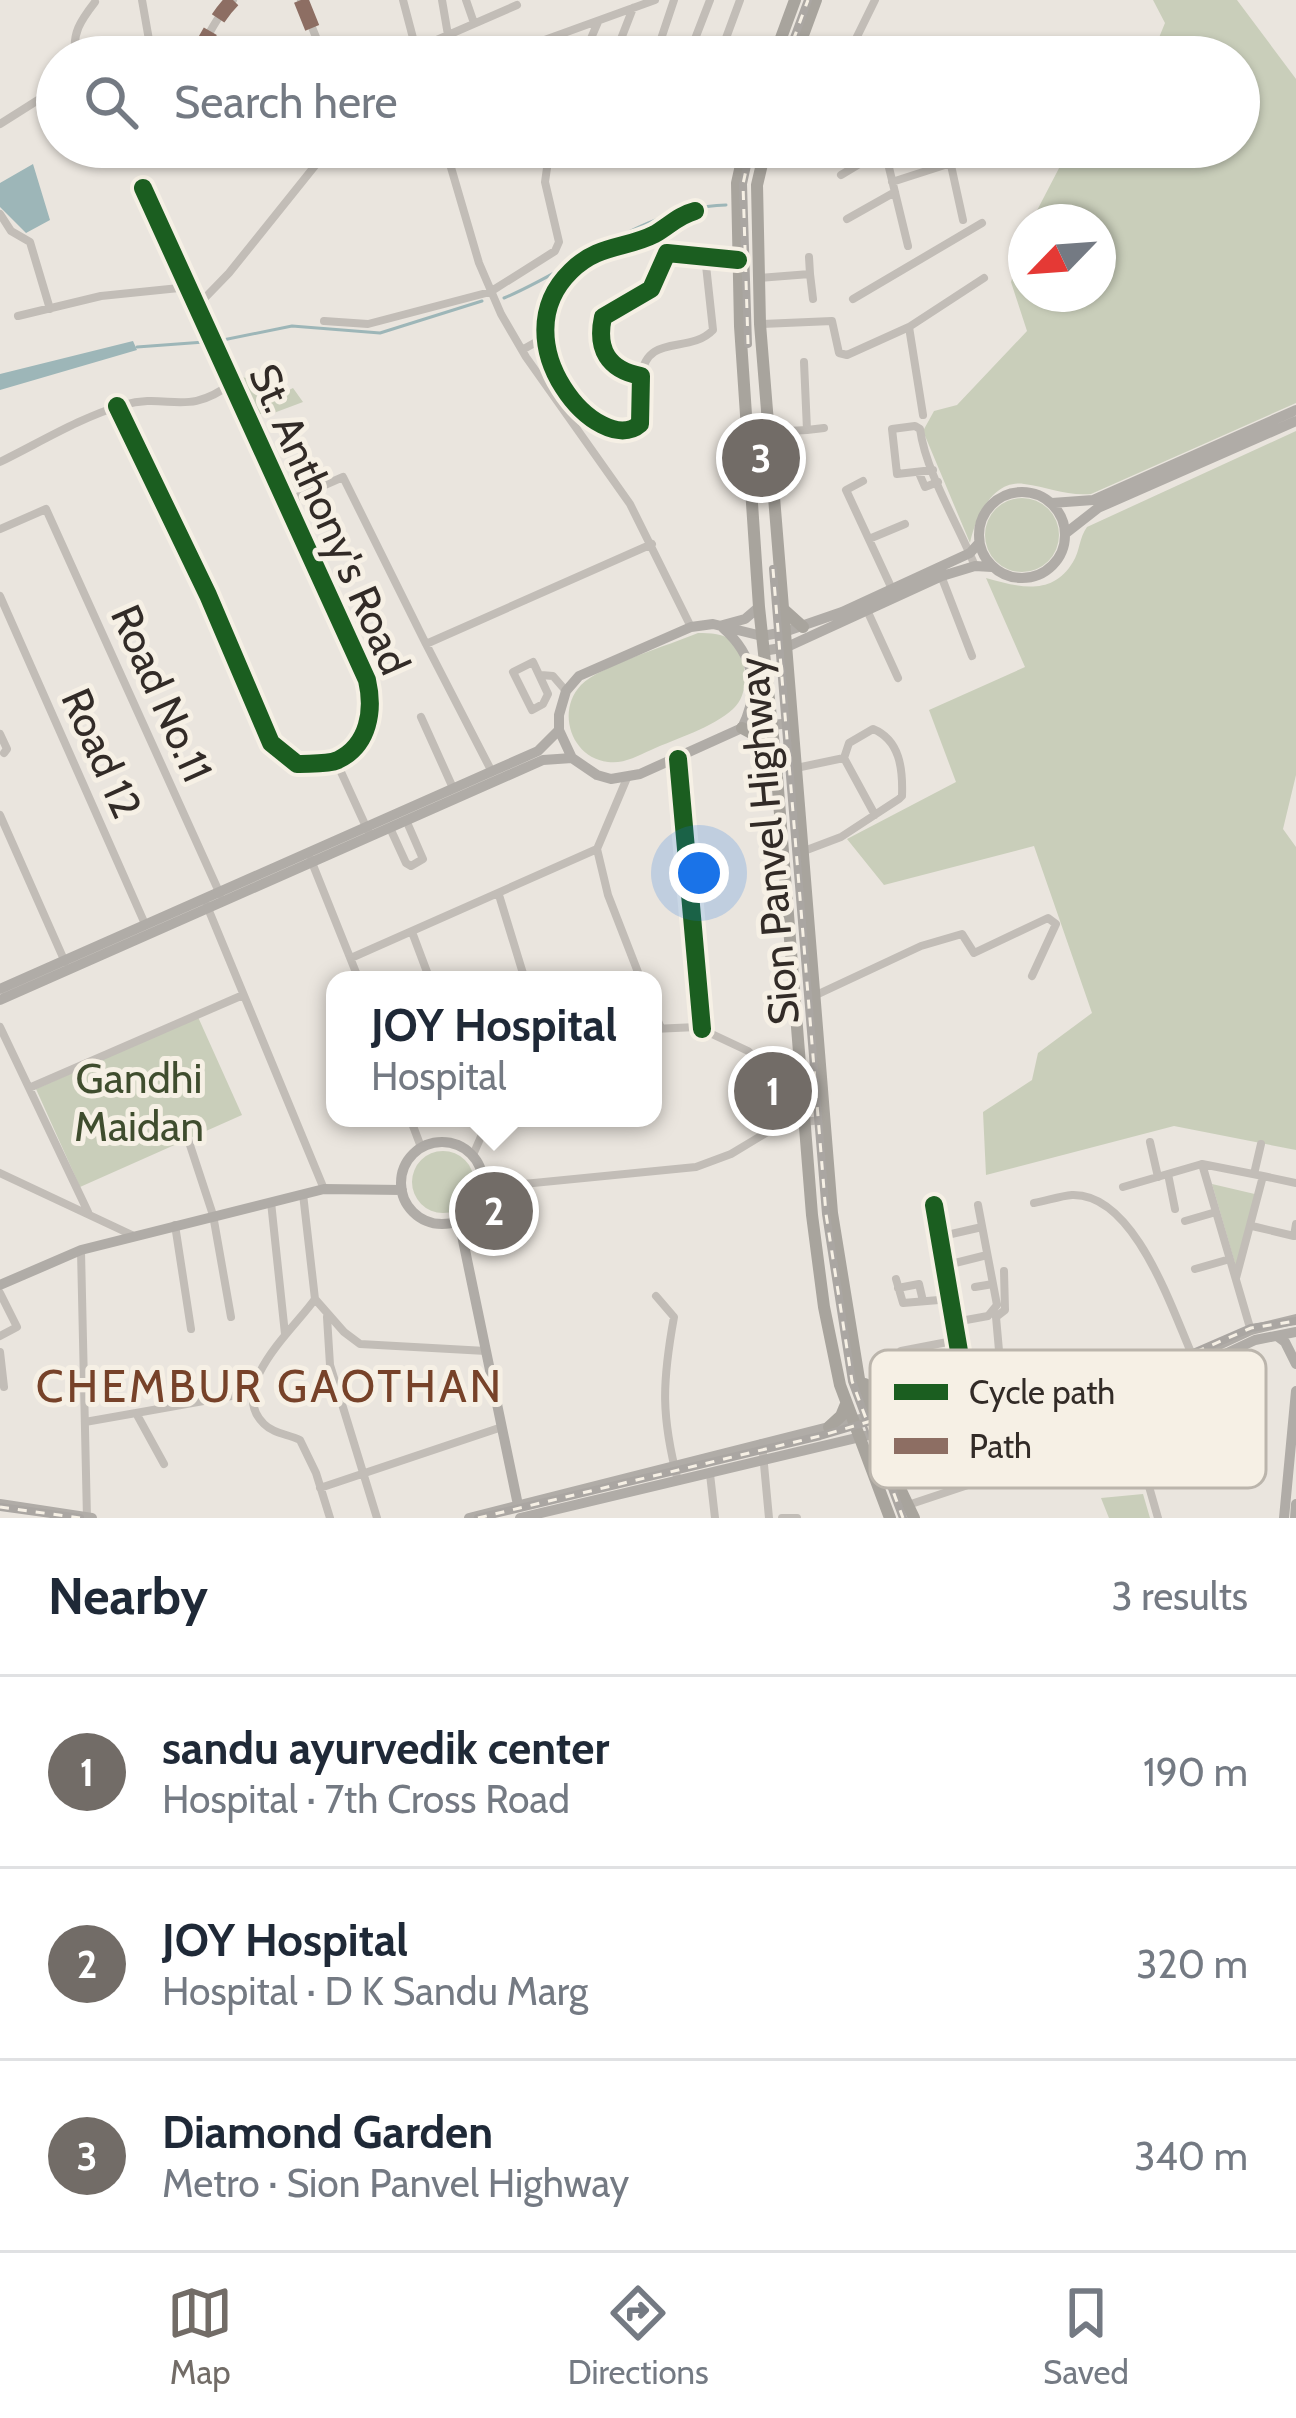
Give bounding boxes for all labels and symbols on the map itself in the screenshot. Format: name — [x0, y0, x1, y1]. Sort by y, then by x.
north arrow — [1008, 204, 1116, 312]
street label: St. Anthony's Road — [238, 356, 422, 682]
pin: 3 — [722, 413, 800, 503]
street label: Road No.11 — [100, 596, 224, 790]
street label: Sion Panvel Highway — [726, 655, 810, 1027]
street label: Road 12 — [51, 680, 153, 826]
your location — [669, 843, 729, 903]
pin: 1 — [734, 1046, 812, 1136]
park label: Gandhi Maidan — [74, 1052, 204, 1152]
pin: 2 — [455, 1166, 533, 1256]
legend — [870, 1350, 1266, 1488]
district label: CHEMBUR GAOTHAN — [36, 1359, 504, 1413]
text: Cycle path — [969, 1372, 1115, 1412]
text: Path — [969, 1426, 1032, 1466]

